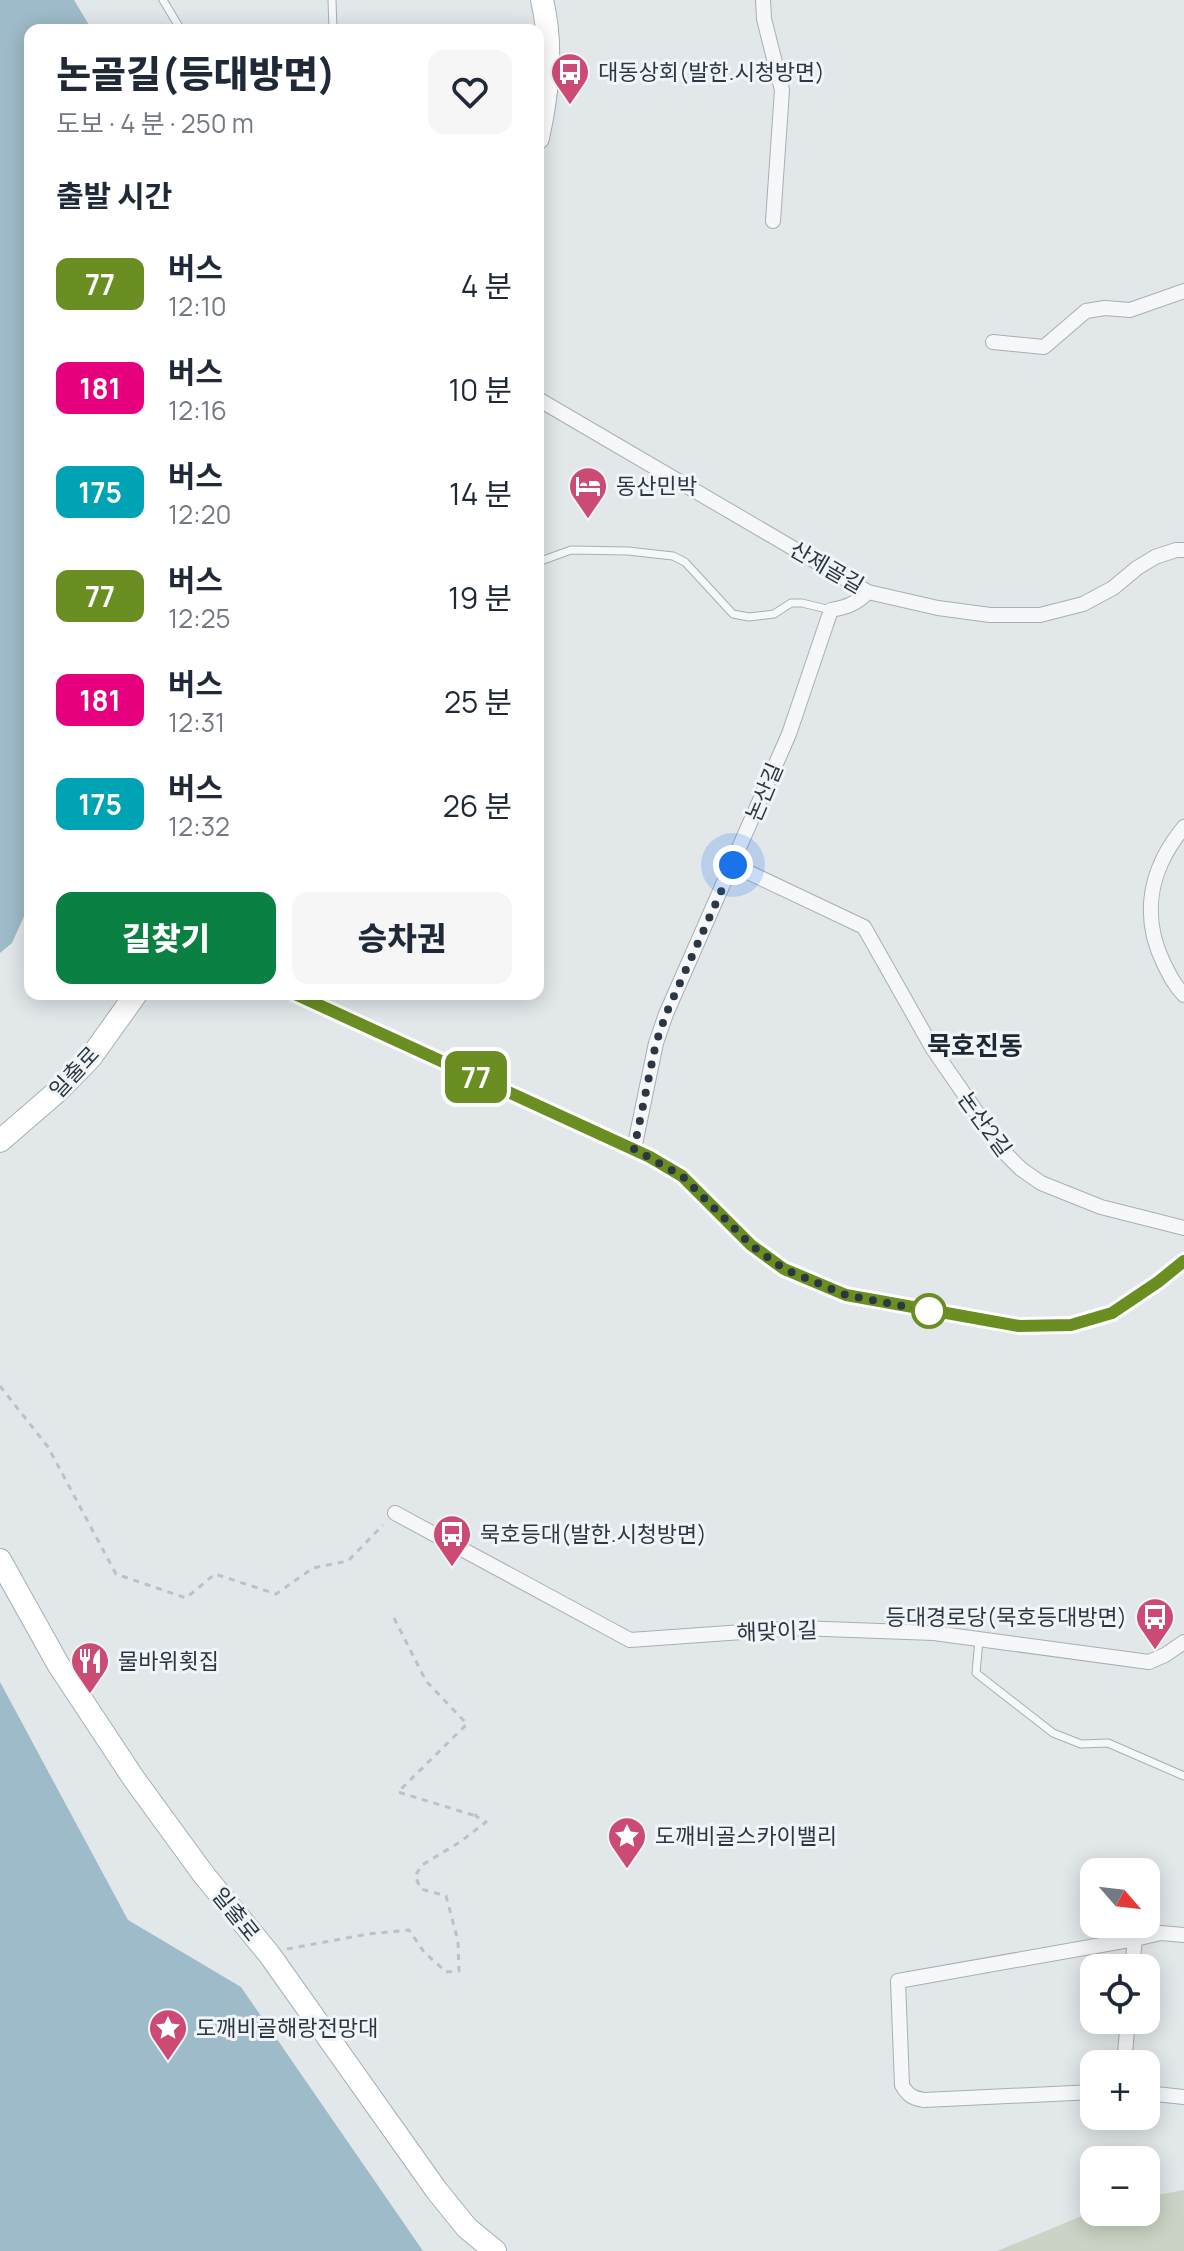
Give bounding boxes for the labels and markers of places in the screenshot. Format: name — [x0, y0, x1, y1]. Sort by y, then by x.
bus stop icon: 대동상회(발한.시청방면) — [549, 51, 591, 106]
place label: 대동상회(발한.시청방면) — [598, 57, 825, 87]
hotel icon: 동산민박 — [567, 465, 609, 520]
place label: 동산민박 — [616, 471, 697, 501]
unlabelled marker — [912, 1294, 946, 1328]
bus stop icon: 묵호등대(발한.시청방면) — [431, 1513, 473, 1568]
place label: 묵호등대(발한.시청방면) — [480, 1519, 707, 1549]
bus stop icon: 등대경로당(묵호등대방면) — [1134, 1596, 1176, 1651]
place label: 등대경로당(묵호등대방면) — [886, 1602, 1127, 1632]
restaurant icon: 물바위횟집 — [69, 1640, 111, 1695]
place label: 물바위횟집 — [118, 1646, 219, 1676]
place icon: 도깨비골스카이밸리 — [606, 1815, 648, 1870]
place label: 도깨비골스카이밸리 — [655, 1821, 837, 1851]
place icon: 도깨비골해랑전망대 — [147, 2007, 189, 2062]
place label: 도깨비골해랑전망대 — [196, 2013, 378, 2043]

